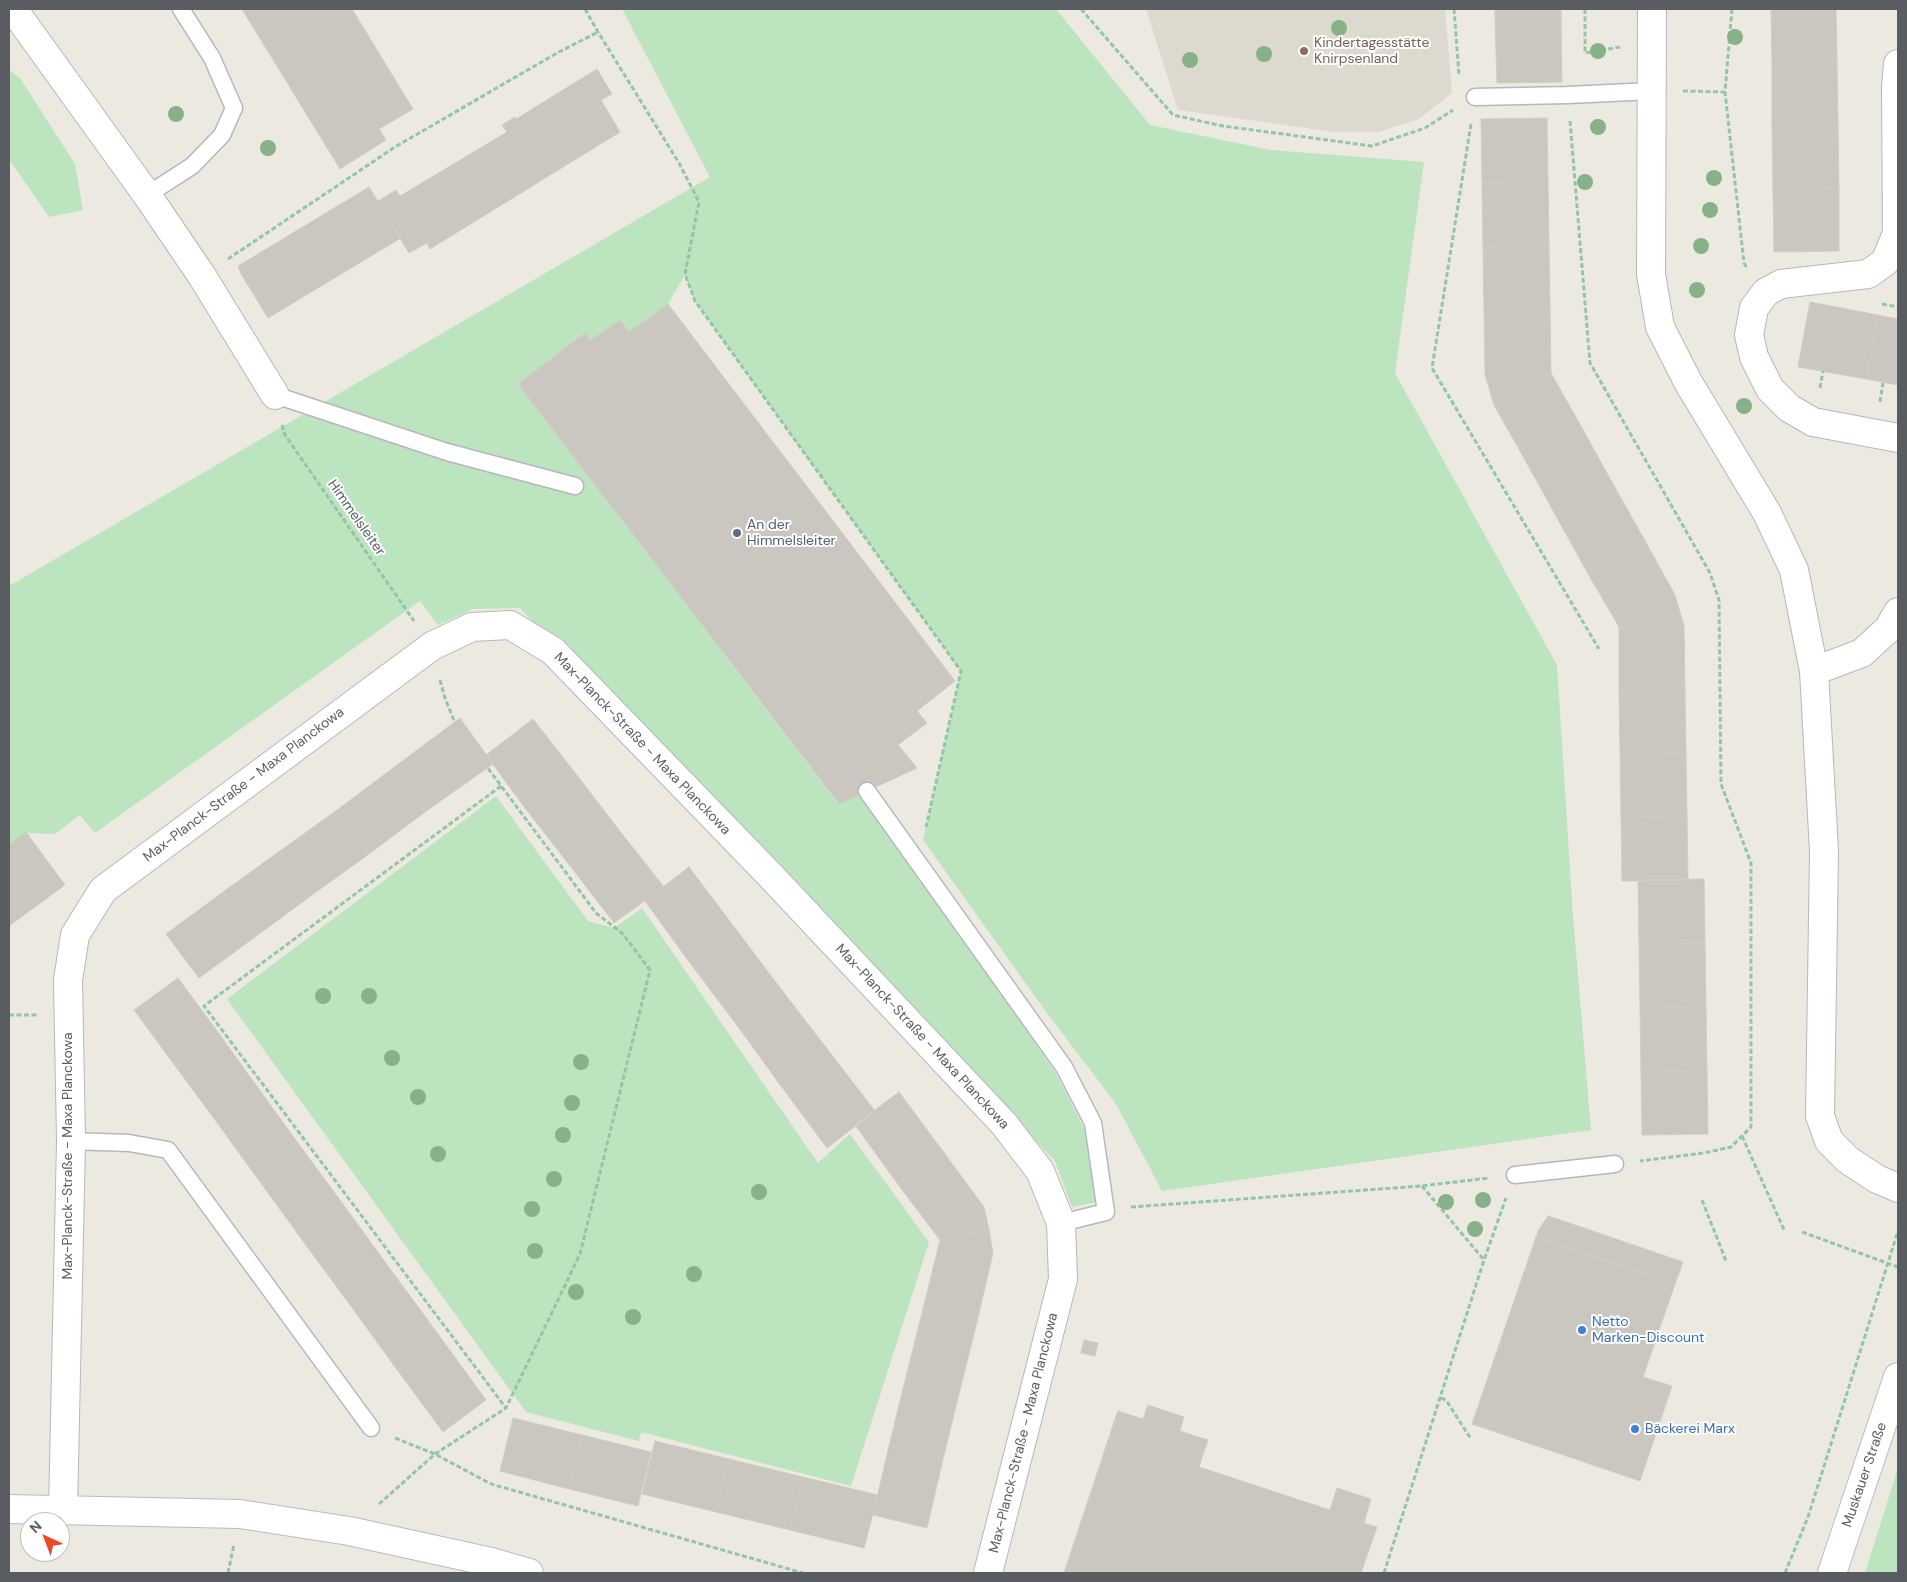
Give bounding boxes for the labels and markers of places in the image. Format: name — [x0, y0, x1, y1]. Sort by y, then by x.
place label: Kindertagesstätte Knirpsenland — [1314, 35, 1429, 68]
marker: Kindertagesstätte Knirpsenland — [1298, 45, 1310, 57]
place label: An der Himmelsleiter — [747, 517, 836, 550]
marker: An der Himmelsleiter — [731, 527, 743, 539]
place label: Netto Marken-Discount — [1592, 1314, 1705, 1346]
marker: Netto Marken-Discount — [1576, 1324, 1588, 1336]
place label: Bäckerei Marx — [1645, 1421, 1735, 1437]
marker: Bäckerei Marx — [1629, 1423, 1641, 1435]

